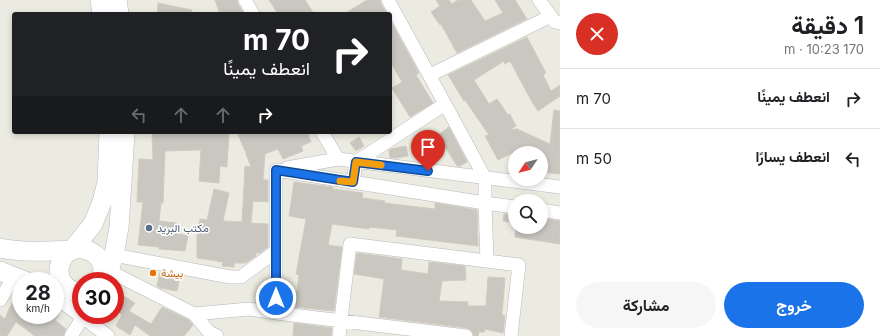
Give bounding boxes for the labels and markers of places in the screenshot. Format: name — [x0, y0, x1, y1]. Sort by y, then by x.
pin — [411, 130, 445, 171]
place label: مكتب البريد — [157, 221, 209, 235]
marker: مكتب البريد — [144, 223, 154, 233]
place label: بيشة — [161, 266, 183, 280]
marker: بيشة — [148, 268, 158, 278]

